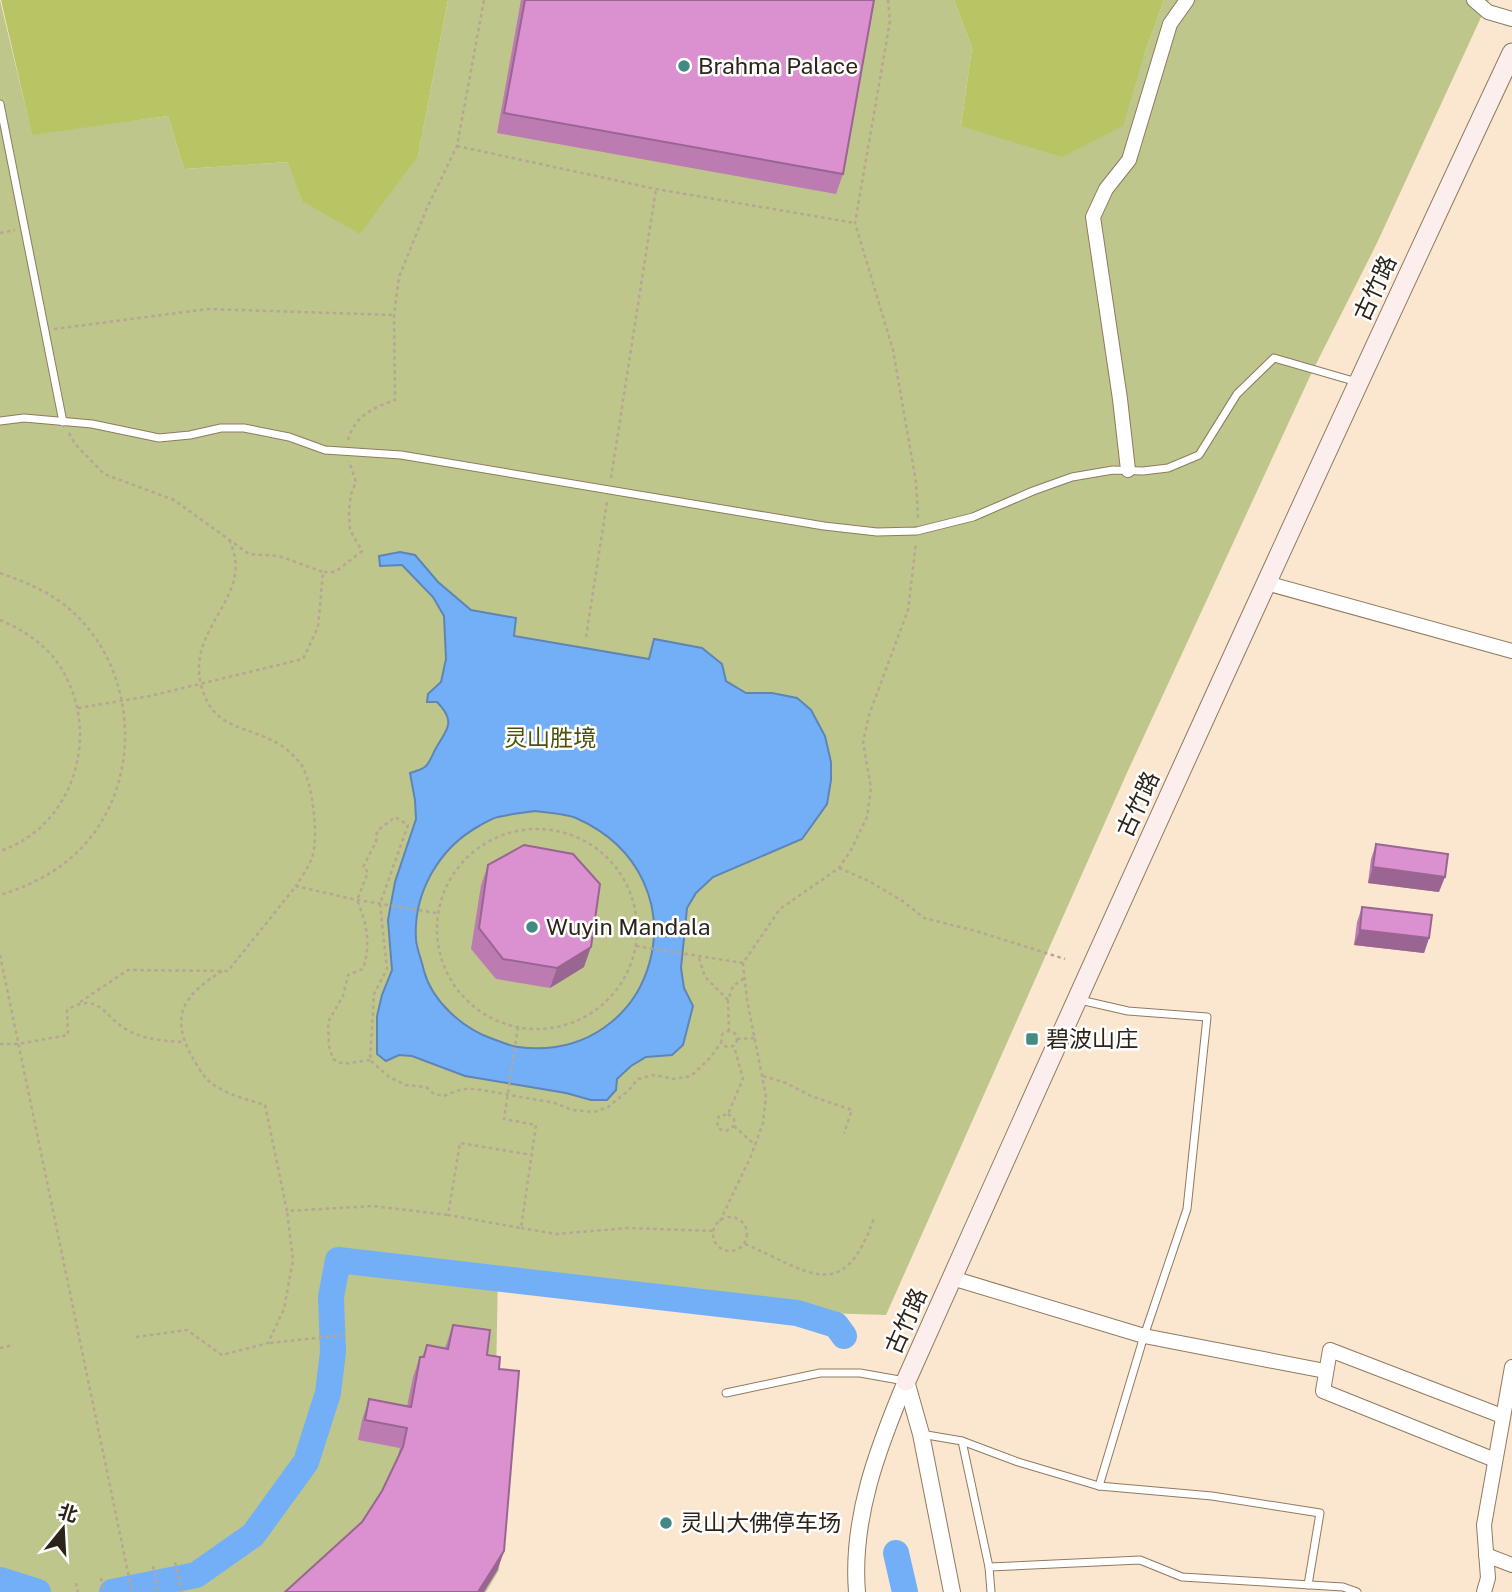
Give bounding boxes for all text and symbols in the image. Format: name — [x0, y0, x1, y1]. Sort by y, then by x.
place label: Brahma Palace — [698, 52, 858, 79]
marker: Brahma Palace — [676, 58, 692, 74]
street label: 古竹路 — [1348, 251, 1401, 325]
park label: 灵山胜境 — [504, 724, 596, 751]
street label: 古竹路 — [1111, 767, 1164, 841]
place label: Wuyin Mandala — [546, 913, 711, 940]
marker: Wuyin Mandala — [524, 919, 540, 935]
place label: 碧波山庄 — [1046, 1025, 1138, 1052]
marker: 碧波山庄 — [1024, 1031, 1040, 1047]
street label: 古竹路 — [879, 1284, 932, 1358]
north arrow — [28, 1494, 98, 1564]
text: 北 — [56, 1499, 81, 1526]
place label: 灵山大佛停车场 — [680, 1509, 841, 1536]
marker: 灵山大佛停车场 — [658, 1515, 674, 1531]

